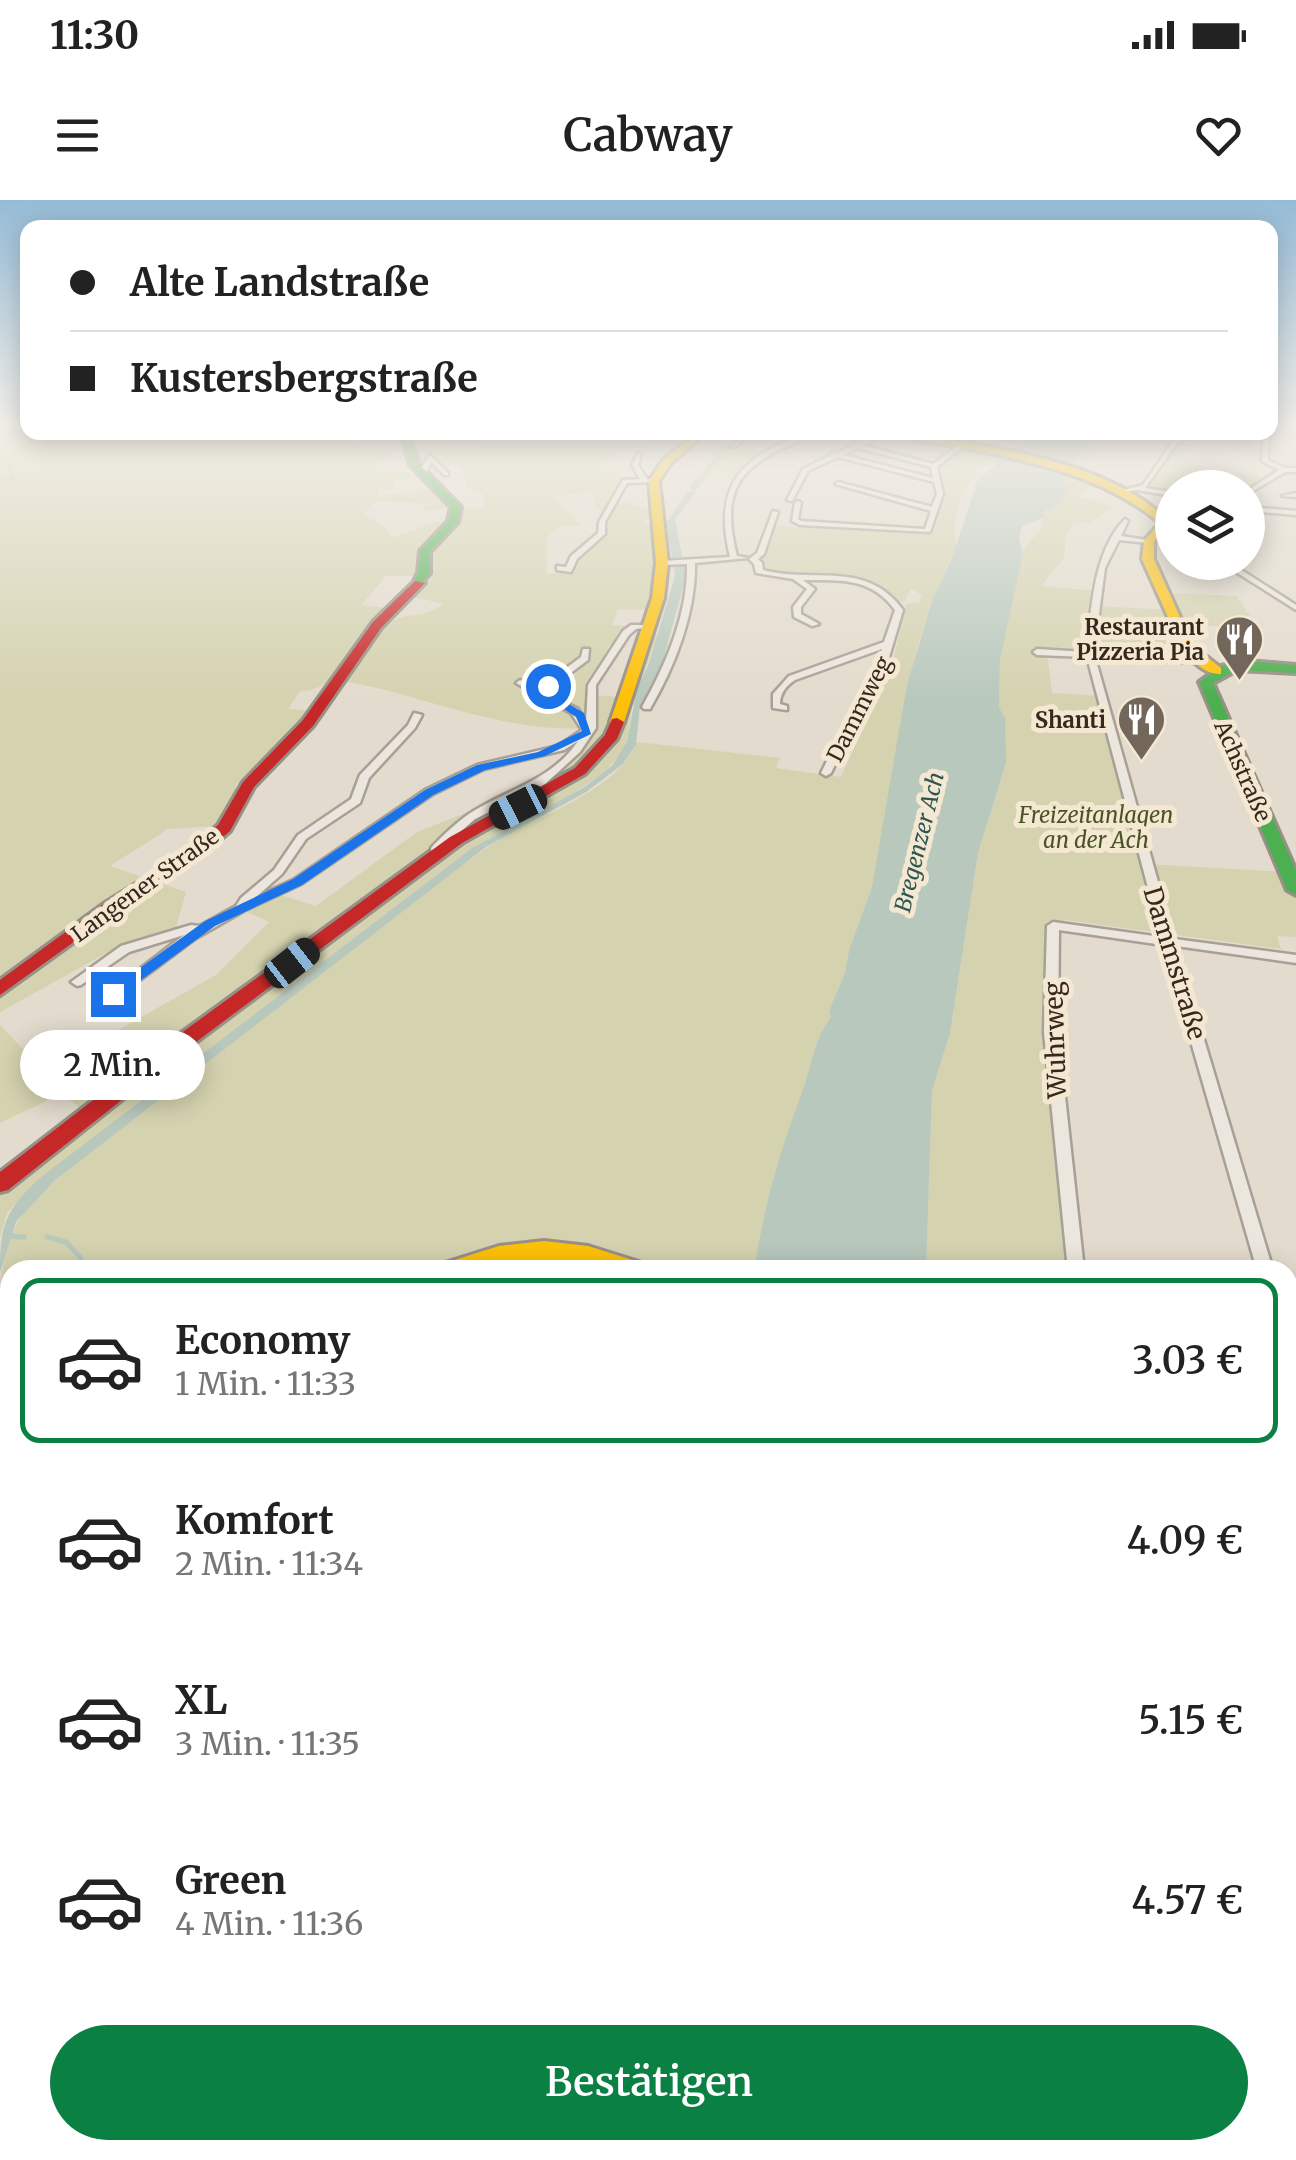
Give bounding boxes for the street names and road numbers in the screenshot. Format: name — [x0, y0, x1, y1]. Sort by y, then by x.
street label: Dammweg — [820, 651, 898, 767]
street label: Achstraße — [1208, 715, 1278, 826]
street label: Langener Straße — [66, 822, 224, 948]
street label: Dammstraße — [1137, 883, 1213, 1043]
street label: Wuhrweg — [1037, 981, 1073, 1100]

